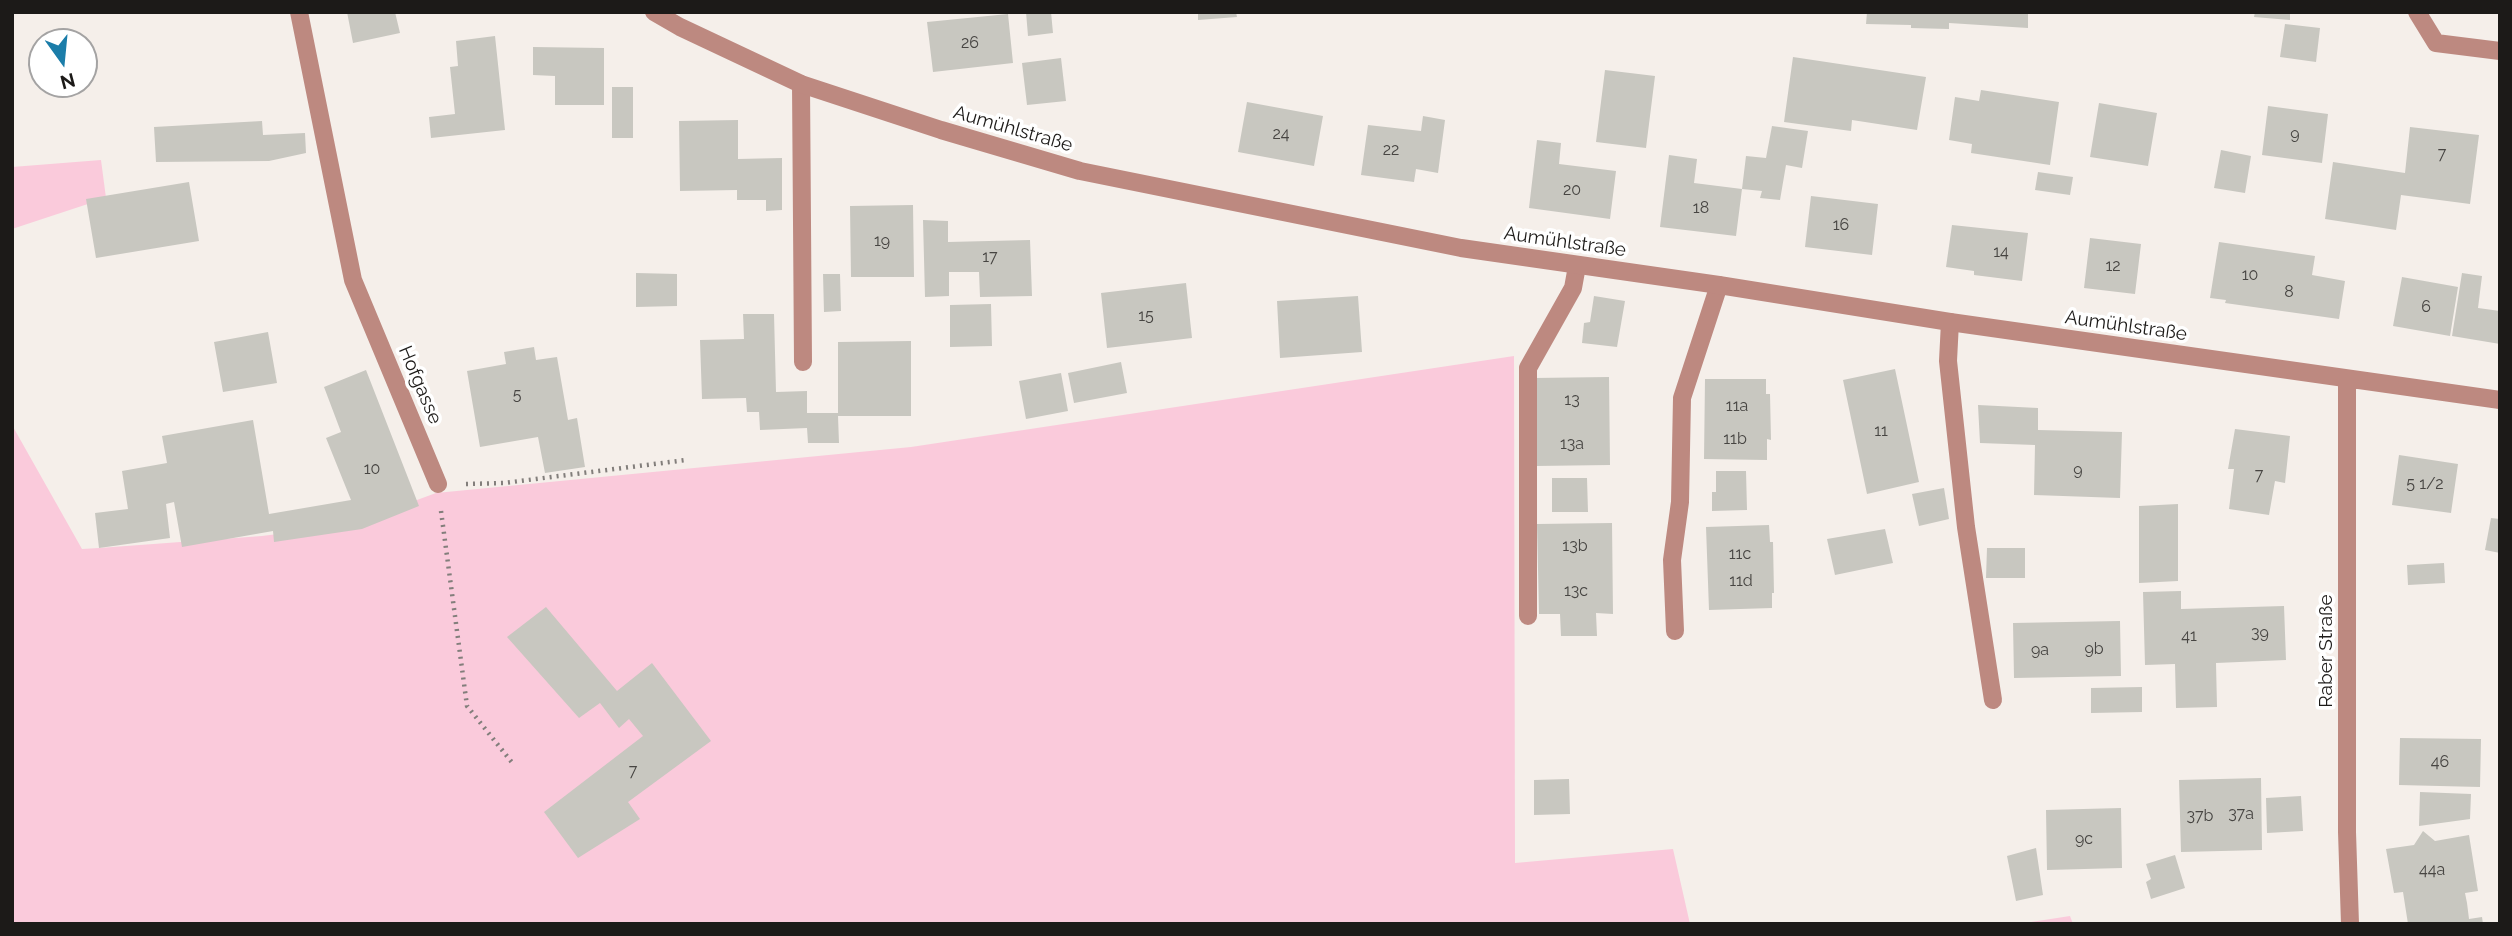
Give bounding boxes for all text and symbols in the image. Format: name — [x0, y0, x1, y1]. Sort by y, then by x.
north arrow — [28, 28, 98, 98]
house number: 26 — [961, 33, 979, 53]
text: N — [58, 69, 78, 94]
street label: Aumühlstraße — [951, 101, 1075, 157]
house number: 24 — [1272, 124, 1290, 144]
house number: 9 — [2290, 124, 2300, 144]
house number: 22 — [1383, 140, 1399, 160]
house number: 7 — [2438, 144, 2446, 164]
house number: 20 — [1563, 180, 1581, 200]
house number: 18 — [1693, 198, 1709, 218]
house number: 16 — [1833, 215, 1849, 235]
street label: Aumühlstraße — [1502, 222, 1628, 262]
house number: 19 — [874, 231, 890, 251]
house number: 14 — [1993, 242, 2009, 262]
house number: 17 — [982, 247, 998, 267]
house number: 12 — [2105, 256, 2121, 276]
house number: 10 — [2242, 265, 2258, 285]
house number: 8 — [2284, 282, 2294, 302]
house number: 6 — [2421, 297, 2431, 317]
house number: 15 — [1138, 306, 1154, 326]
street label: Aumühlstraße — [2063, 306, 2189, 346]
street label: Hofgasse — [393, 343, 447, 427]
house number: 5 — [513, 385, 521, 405]
house number: 13 — [1564, 390, 1580, 410]
house number: 11a — [1726, 396, 1748, 416]
house number: 11 — [1874, 421, 1888, 441]
house number: 11b — [1723, 429, 1747, 449]
house number: 13a — [1560, 434, 1584, 454]
house number: 10 — [364, 459, 380, 479]
house number: 9 — [2073, 460, 2083, 480]
house number: 7 — [2255, 465, 2263, 485]
house number: 5 1/2 — [2406, 474, 2444, 494]
house number: 13b — [1562, 536, 1588, 556]
house number: 11c — [1729, 544, 1751, 564]
house number: 11d — [1729, 571, 1753, 591]
house number: 13c — [1564, 581, 1588, 601]
street label: Raber Straße — [2315, 594, 2337, 708]
house number: 39 — [2251, 623, 2269, 643]
house number: 41 — [2181, 626, 2197, 646]
house number: 9b — [2084, 639, 2104, 659]
house number: 9a — [2031, 640, 2049, 660]
house number: 46 — [2431, 752, 2449, 772]
house number: 7 — [629, 761, 637, 781]
house number: 37a — [2228, 804, 2254, 824]
house number: 37b — [2187, 806, 2213, 826]
house number: 9c — [2075, 829, 2093, 849]
house number: 44a — [2419, 860, 2445, 880]

